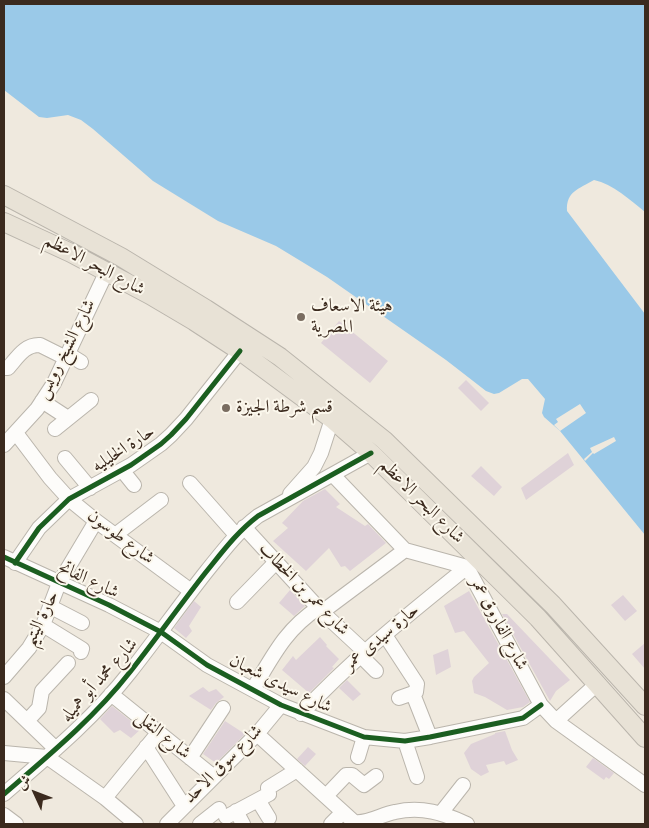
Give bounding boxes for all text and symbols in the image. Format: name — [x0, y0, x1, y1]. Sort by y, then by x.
street label: شارع البحر الاعظم — [40, 230, 148, 302]
street label: شارع الشيخ رويس — [33, 296, 101, 404]
place label: هيئة الاسعاف المصرية — [311, 296, 393, 338]
marker: هيئة الاسعاف المصرية — [295, 311, 307, 323]
place label: قسم شرطة الجيزة — [236, 397, 333, 419]
marker: قسم شرطة الجيزة — [220, 402, 232, 414]
street label: حارة الخليليه — [88, 422, 160, 478]
street label: شارع البحر الاعظم — [374, 455, 468, 549]
street label: شارع طوسون — [82, 506, 158, 570]
street label: شارع عمر بن الخطاب — [253, 539, 353, 641]
street label: شارع الفاتح — [54, 558, 122, 604]
street label: شارع الفاروق عمر — [464, 574, 532, 674]
street label: حارة اليتيم — [19, 588, 65, 650]
street label: حارة سيدى عمر — [340, 600, 424, 676]
street label: شارع محمد أبو هميله — [57, 635, 143, 727]
street label: شارع سيدى شعبان — [225, 651, 335, 719]
street label: شارع النقلى — [130, 707, 194, 765]
street label: شارع سوق الاحد — [180, 721, 268, 809]
north arrow — [10, 768, 60, 818]
text: ش — [13, 772, 35, 794]

